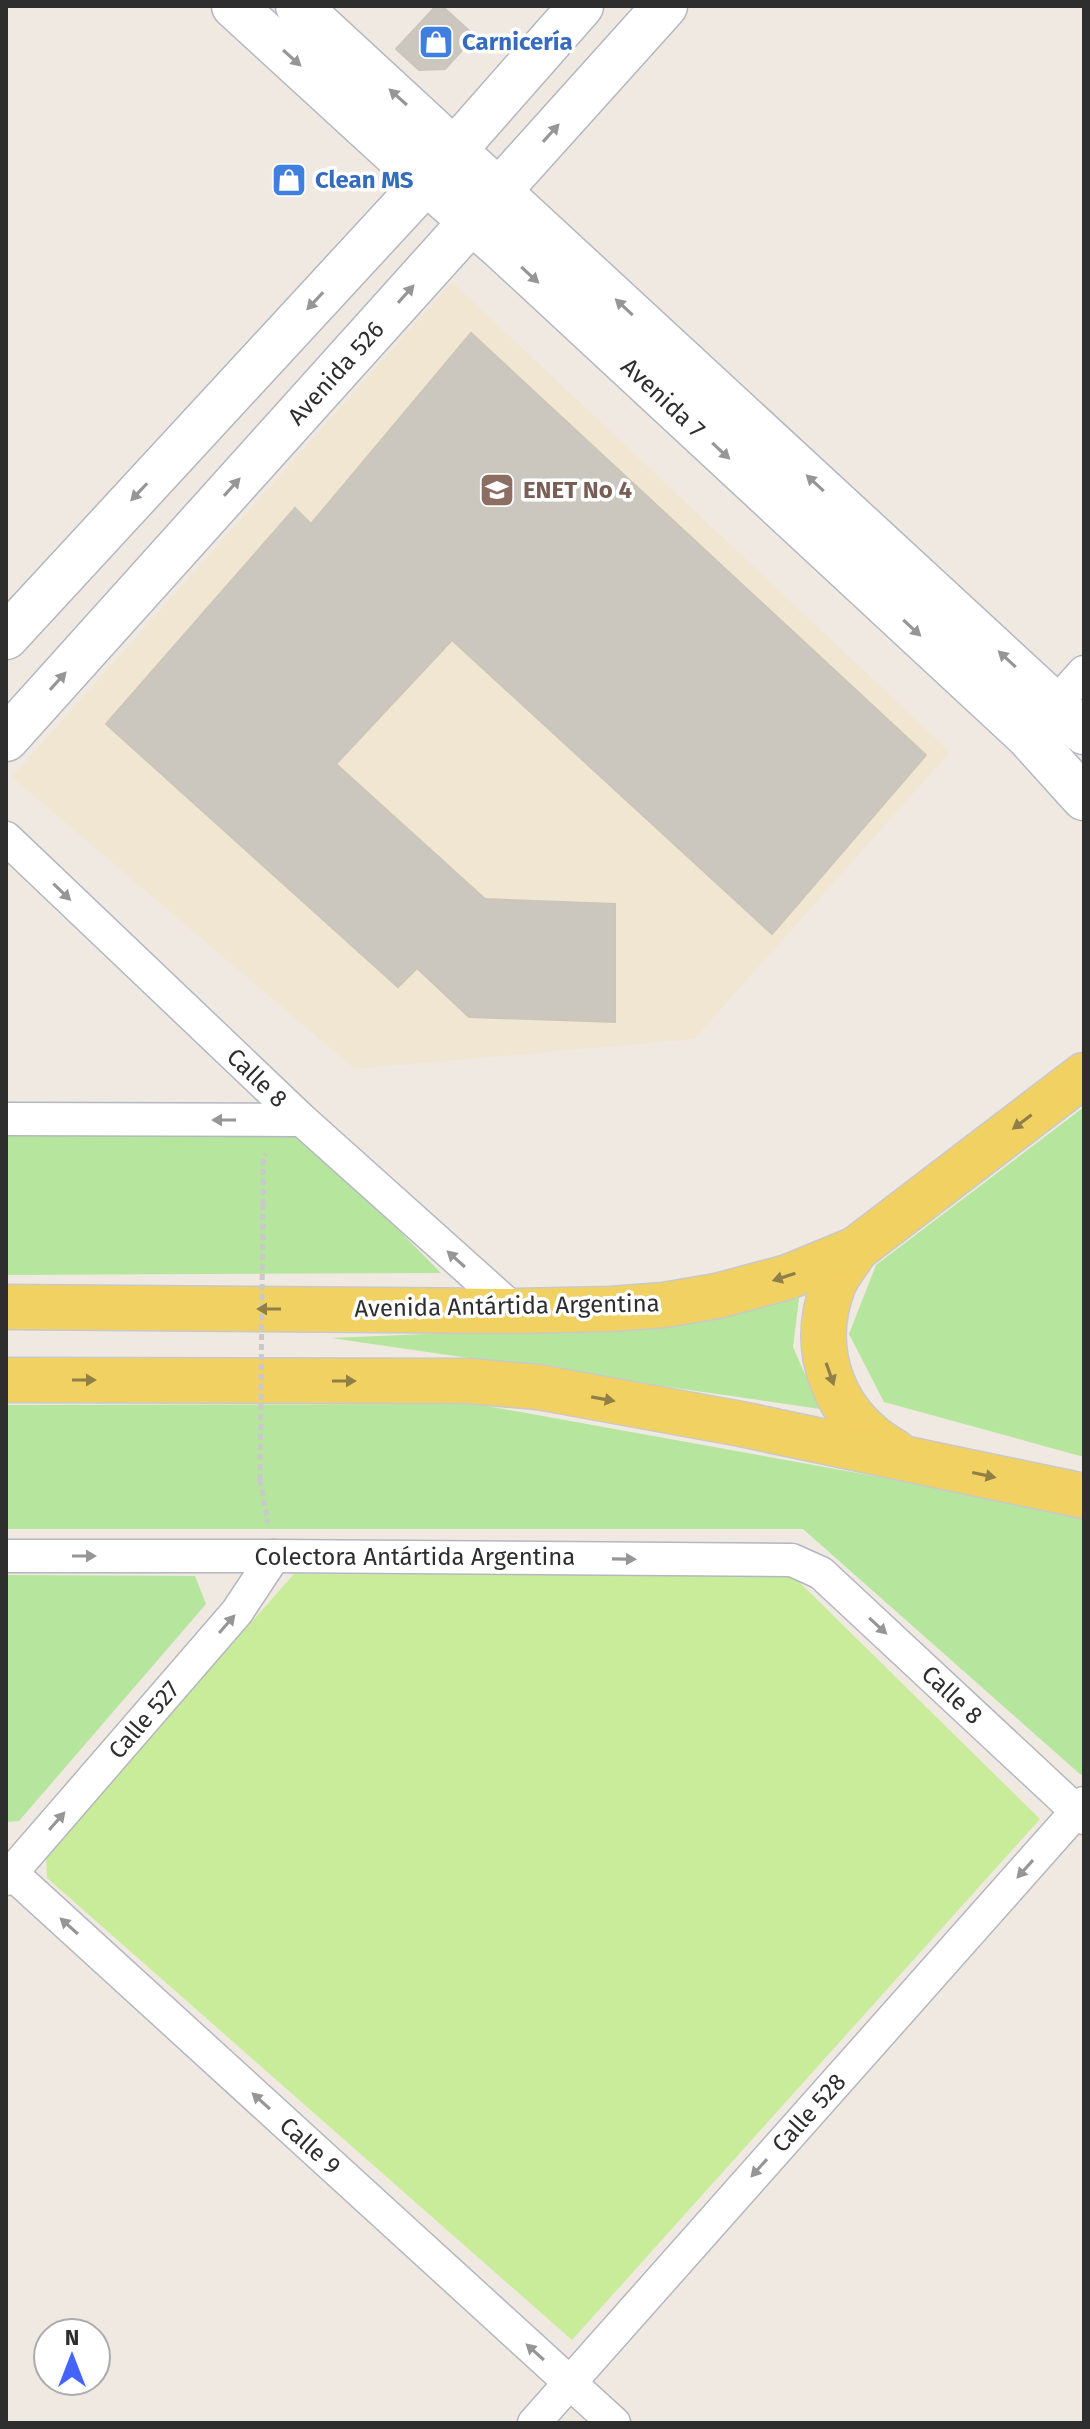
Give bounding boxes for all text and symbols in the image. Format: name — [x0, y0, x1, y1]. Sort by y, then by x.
shop icon: Carnicería — [417, 23, 455, 61]
place label: Carnicería — [462, 28, 573, 56]
one-way arrow — [282, 49, 301, 67]
one-way arrow — [388, 88, 407, 106]
one-way arrow — [542, 123, 560, 142]
shop icon: Clean MS — [270, 161, 308, 199]
place label: Clean MS — [315, 166, 414, 194]
one-way arrow — [521, 265, 540, 283]
one-way arrow — [397, 285, 415, 304]
one-way arrow — [307, 291, 325, 310]
one-way arrow — [615, 299, 634, 317]
street label: Avenida 526 — [282, 315, 390, 431]
street label: Avenida 7 — [615, 352, 711, 444]
one-way arrow — [711, 442, 730, 460]
school or university icon: ENET No 4 — [478, 471, 516, 509]
one-way arrow — [806, 475, 825, 493]
place label: ENET No 4 — [523, 476, 632, 504]
one-way arrow — [223, 478, 241, 497]
one-way arrow — [131, 483, 149, 502]
one-way arrow — [902, 619, 921, 637]
one-way arrow — [997, 651, 1016, 669]
one-way arrow — [49, 671, 67, 690]
one-way arrow — [53, 883, 72, 901]
street label: Calle 8 — [221, 1043, 293, 1113]
one-way arrow — [211, 1114, 236, 1126]
one-way arrow — [1012, 1114, 1032, 1130]
one-way arrow — [447, 1250, 466, 1268]
one-way arrow — [771, 1272, 795, 1284]
street label: Avenida Antártida Argentina — [354, 1289, 660, 1323]
one-way arrow — [256, 1303, 281, 1315]
one-way arrow — [825, 1362, 837, 1386]
one-way arrow — [72, 1374, 97, 1386]
one-way arrow — [332, 1375, 357, 1387]
one-way arrow — [590, 1393, 615, 1405]
one-way arrow — [972, 1469, 997, 1482]
street label: Colectora Antártida Argentina — [255, 1543, 575, 1571]
one-way arrow — [72, 1550, 97, 1562]
one-way arrow — [612, 1553, 637, 1565]
one-way arrow — [218, 1614, 235, 1634]
one-way arrow — [868, 1617, 887, 1635]
street label: Calle 8 — [916, 1660, 988, 1730]
street label: Calle 527 — [103, 1676, 185, 1764]
one-way arrow — [48, 1811, 65, 1831]
one-way arrow — [1017, 1859, 1034, 1879]
one-way arrow — [60, 1917, 79, 1935]
street label: Calle 528 — [766, 2068, 852, 2158]
one-way arrow — [252, 2093, 271, 2111]
street label: Calle 9 — [274, 2112, 346, 2180]
one-way arrow — [751, 2159, 769, 2178]
north arrow — [32, 2317, 112, 2397]
text: N — [65, 2324, 79, 2351]
one-way arrow — [526, 2344, 545, 2362]

